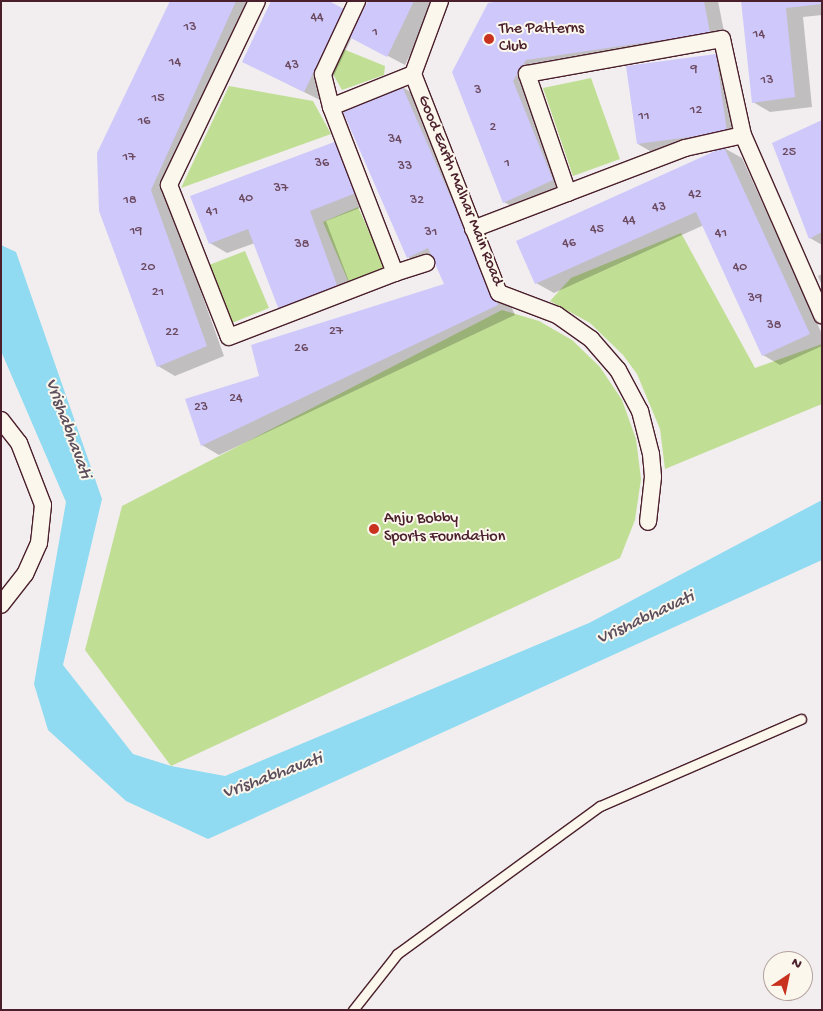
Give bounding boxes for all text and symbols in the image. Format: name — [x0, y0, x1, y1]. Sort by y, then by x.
house number: 44 — [310, 10, 324, 26]
house number: 13 — [184, 20, 196, 36]
place label: The Patterns Club — [499, 20, 584, 58]
house number: 1 — [372, 25, 378, 41]
house number: 14 — [753, 27, 765, 43]
marker: The Patterns Club — [483, 33, 495, 45]
house number: 14 — [169, 55, 181, 71]
house number: 43 — [285, 58, 299, 74]
house number: 9 — [690, 62, 698, 78]
house number: 13 — [761, 73, 773, 89]
house number: 3 — [474, 83, 482, 99]
house number: 15 — [151, 91, 165, 107]
street label: Good Earth Malhar Main Road — [412, 93, 506, 289]
house number: 12 — [690, 103, 702, 119]
house number: 11 — [638, 109, 650, 125]
house number: 16 — [138, 114, 150, 130]
house number: 2 — [490, 120, 496, 136]
house number: 34 — [388, 132, 402, 148]
house number: 25 — [782, 145, 796, 161]
house number: 17 — [123, 150, 135, 166]
house number: 36 — [315, 156, 329, 172]
house number: 1 — [504, 156, 510, 172]
house number: 33 — [398, 159, 412, 175]
house number: 37 — [274, 181, 288, 197]
house number: 42 — [688, 187, 702, 203]
house number: 40 — [239, 191, 253, 207]
house number: 18 — [123, 193, 137, 209]
house number: 32 — [410, 193, 424, 209]
house number: 43 — [652, 200, 666, 216]
house number: 41 — [206, 204, 218, 220]
house number: 44 — [622, 213, 636, 229]
house number: 45 — [590, 222, 604, 238]
house number: 19 — [130, 224, 142, 240]
house number: 31 — [425, 225, 437, 241]
house number: 41 — [715, 226, 727, 242]
house number: 46 — [562, 236, 576, 252]
house number: 38 — [295, 237, 309, 253]
house number: 20 — [141, 260, 155, 276]
house number: 40 — [733, 260, 747, 276]
house number: 21 — [152, 285, 164, 301]
house number: 39 — [748, 291, 762, 307]
house number: 38 — [767, 318, 781, 334]
house number: 27 — [329, 324, 343, 340]
house number: 22 — [165, 325, 179, 341]
house number: 26 — [294, 341, 308, 357]
water label: Vrishabhavati — [39, 376, 95, 482]
house number: 24 — [229, 391, 243, 407]
house number: 23 — [194, 400, 208, 416]
place label: Anju Bobby Sports Foundation — [384, 510, 505, 548]
marker: Anju Bobby Sports Foundation — [368, 523, 380, 535]
water label: Vrishabhavati — [594, 587, 698, 651]
water label: Vrishabhavati — [220, 749, 326, 805]
north arrow — [763, 951, 813, 1001]
text: N — [788, 954, 805, 974]

